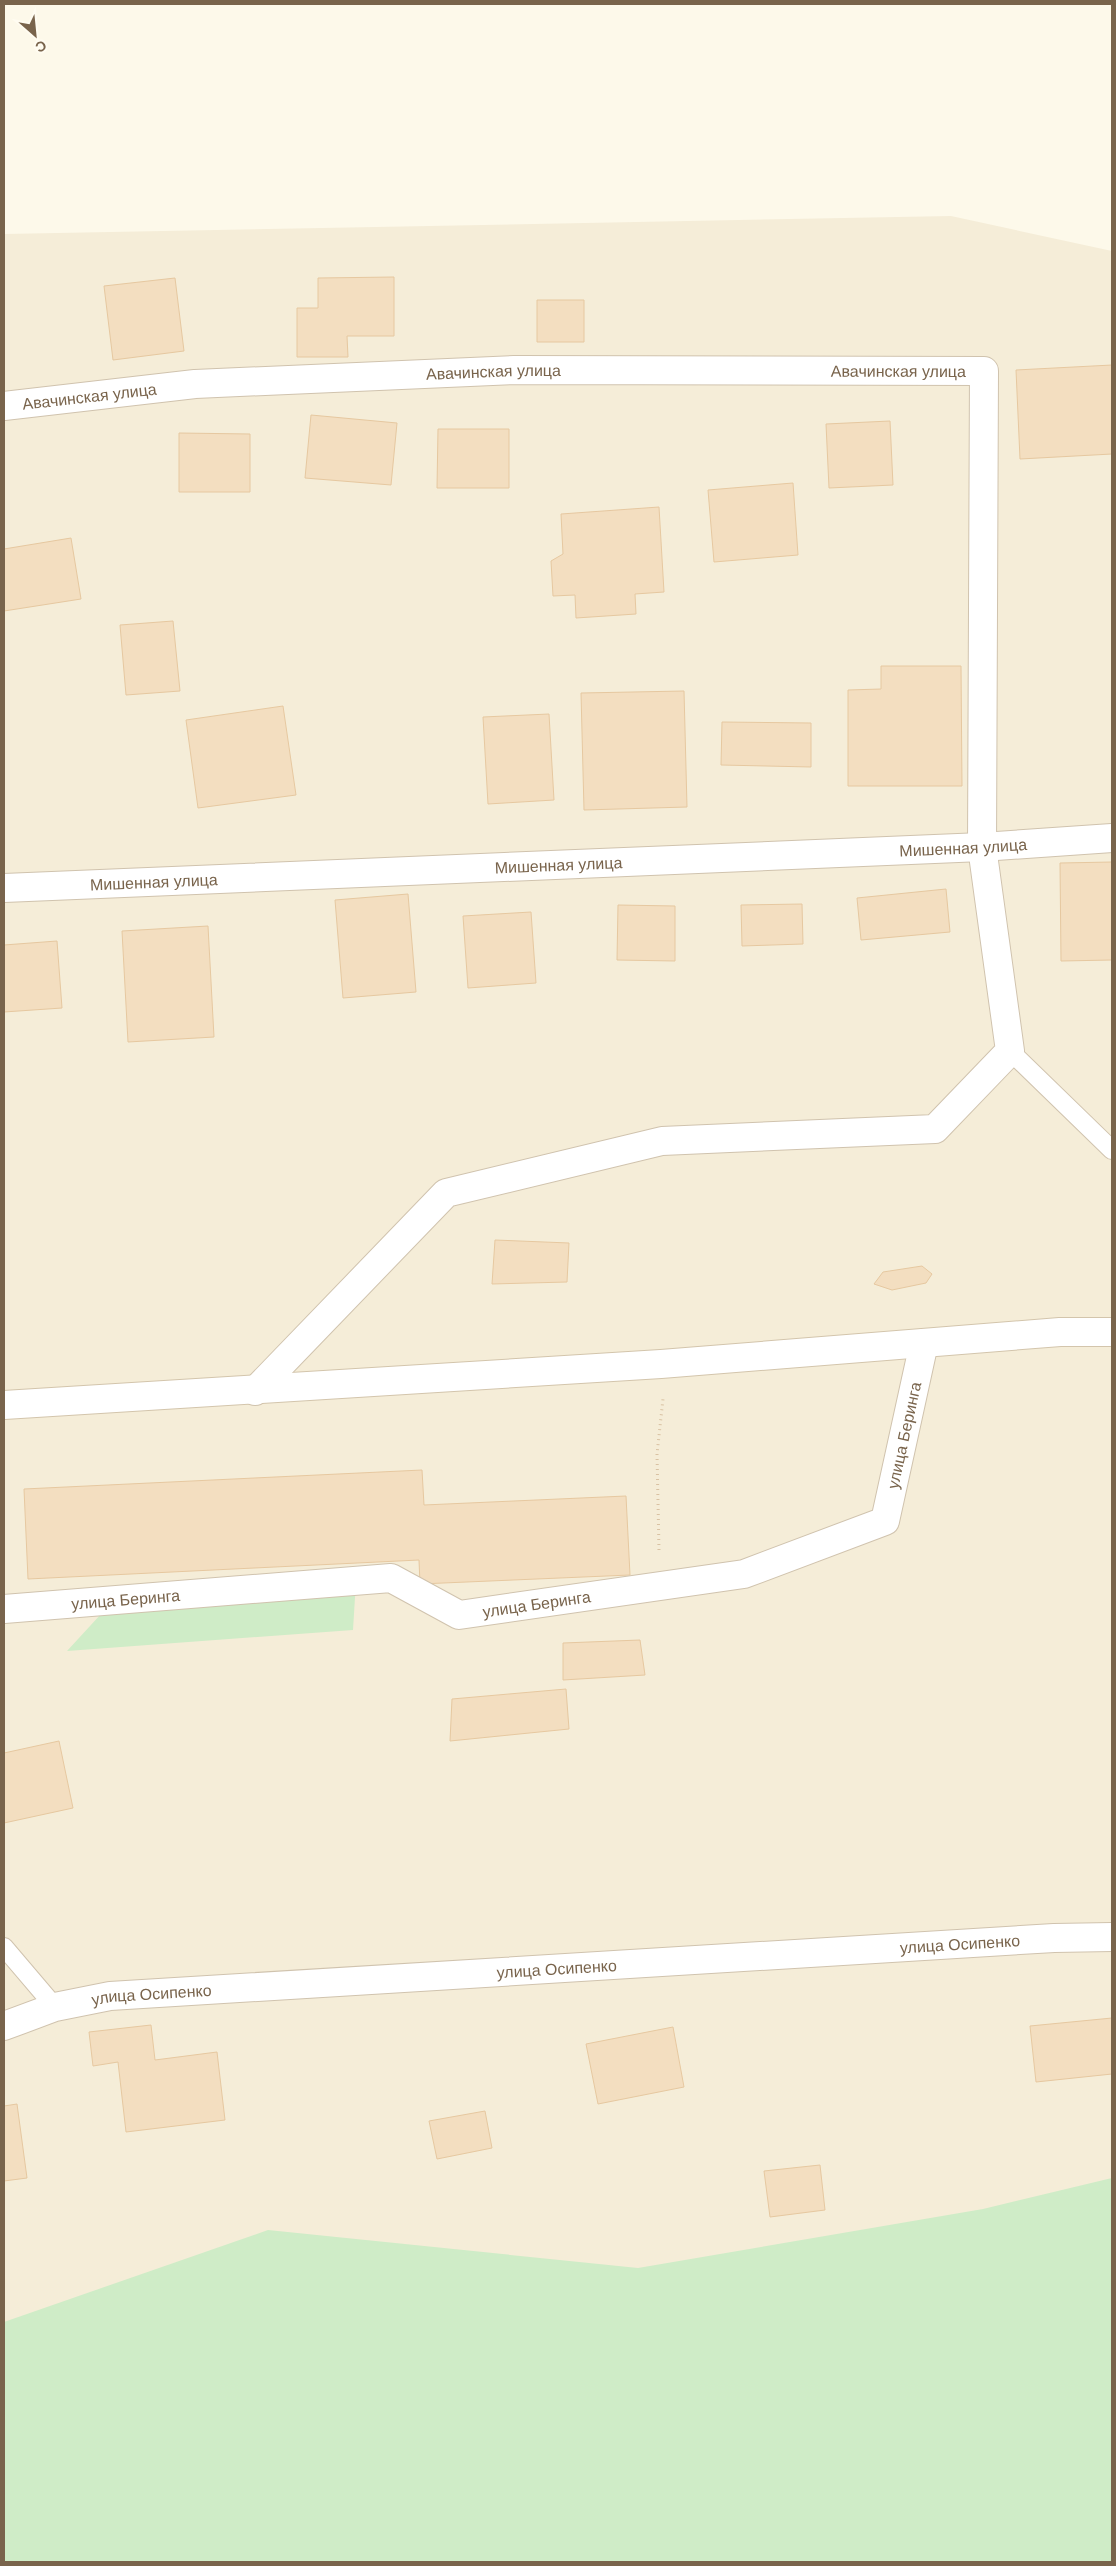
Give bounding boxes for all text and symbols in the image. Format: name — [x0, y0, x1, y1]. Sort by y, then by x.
north arrow — [10, 10, 60, 60]
text: С — [33, 37, 49, 56]
street label: Авачинская улица — [426, 361, 561, 382]
street label: Авачинская улица — [831, 362, 966, 379]
street label: Авачинская улица — [21, 380, 158, 412]
street label: Мишенная улица — [899, 835, 1028, 859]
street label: Мишенная улица — [494, 854, 623, 876]
street label: Мишенная улица — [90, 871, 218, 893]
street label: улица Беринга — [884, 1380, 924, 1490]
street label: улица Беринга — [71, 1586, 181, 1612]
street label: улица Беринга — [481, 1588, 592, 1620]
street label: улица Осипенко — [899, 1932, 1021, 1956]
street label: улица Осипенко — [496, 1956, 617, 1981]
street label: улица Осипенко — [90, 1981, 212, 2008]

